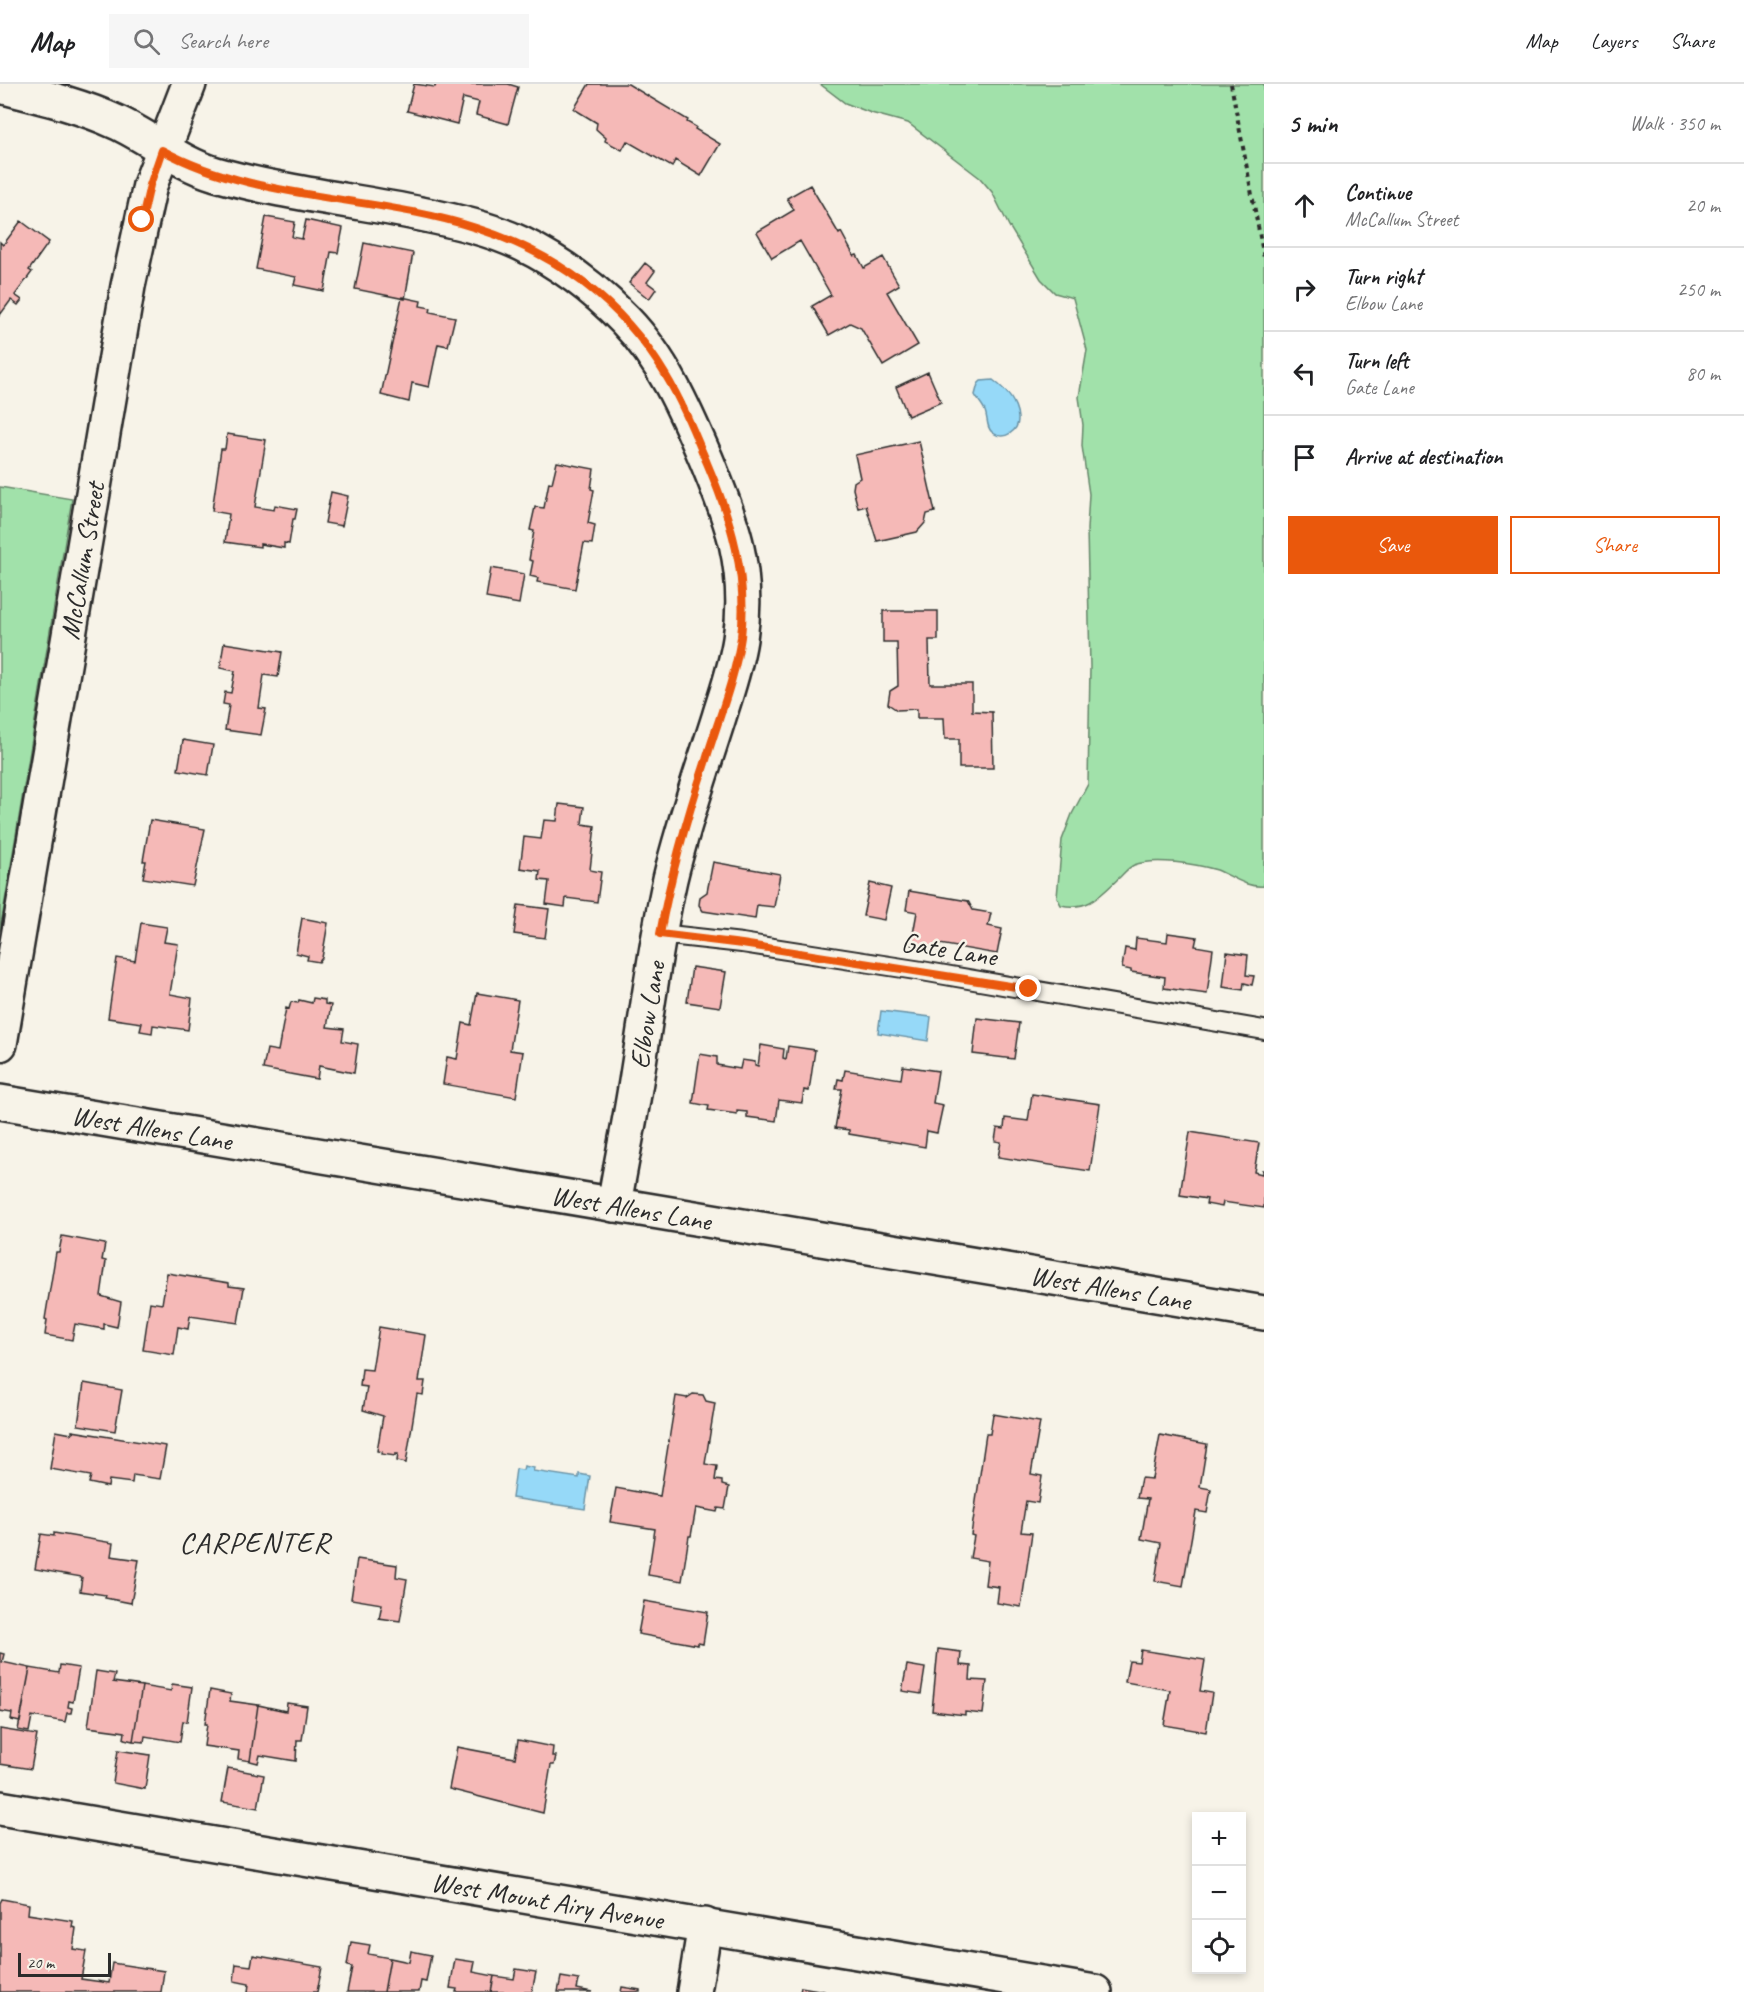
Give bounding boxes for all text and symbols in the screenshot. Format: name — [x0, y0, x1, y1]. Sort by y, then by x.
search box — [109, 14, 529, 68]
text: Map — [30, 24, 73, 59]
icon: search — [130, 25, 163, 58]
text: Search here — [178, 27, 268, 55]
text: Map — [1525, 28, 1558, 54]
text: Layers — [1591, 28, 1637, 54]
text: Share — [1670, 28, 1714, 54]
text: 5 min — [1288, 107, 1337, 140]
text: Walk · 350 m — [1630, 111, 1720, 136]
text: Continue — [1345, 179, 1411, 207]
icon: ahead — [1288, 189, 1321, 222]
text: 20 m — [1686, 193, 1720, 218]
route start — [128, 206, 154, 232]
text: McCallum Street — [1345, 207, 1458, 232]
text: Turn right — [1345, 263, 1422, 291]
icon: right — [1288, 273, 1321, 306]
text: 250 m — [1677, 277, 1720, 302]
text: Elbow Lane — [1345, 291, 1422, 316]
text: Turn left — [1345, 347, 1409, 375]
icon: left — [1288, 357, 1321, 390]
text: 80 m — [1686, 361, 1720, 386]
text: Gate Lane — [1345, 375, 1414, 400]
icon: arrive — [1288, 441, 1321, 474]
text: Arrive at destination — [1345, 443, 1502, 471]
street label: McCallum Street — [51, 477, 113, 642]
button: Save — [1288, 516, 1498, 574]
button: Share — [1510, 516, 1720, 574]
street label: Gate Lane — [899, 924, 1001, 974]
street label: Elbow Lane — [621, 957, 673, 1071]
route end — [1015, 975, 1041, 1001]
street label: West Allens Lane — [69, 1097, 236, 1158]
street label: West Allens Lane — [549, 1177, 716, 1238]
street label: West Allens Lane — [1028, 1257, 1195, 1318]
district label: CARPENTER — [179, 1523, 333, 1561]
map controls — [1192, 1812, 1246, 1974]
button: + — [1192, 1812, 1246, 1866]
street label: West Mount Airy Avenue — [429, 1863, 668, 1937]
button: − — [1192, 1866, 1246, 1920]
button: locate — [1192, 1920, 1246, 1974]
scale bar — [18, 1950, 111, 1978]
text: 20 m — [27, 1953, 54, 1973]

